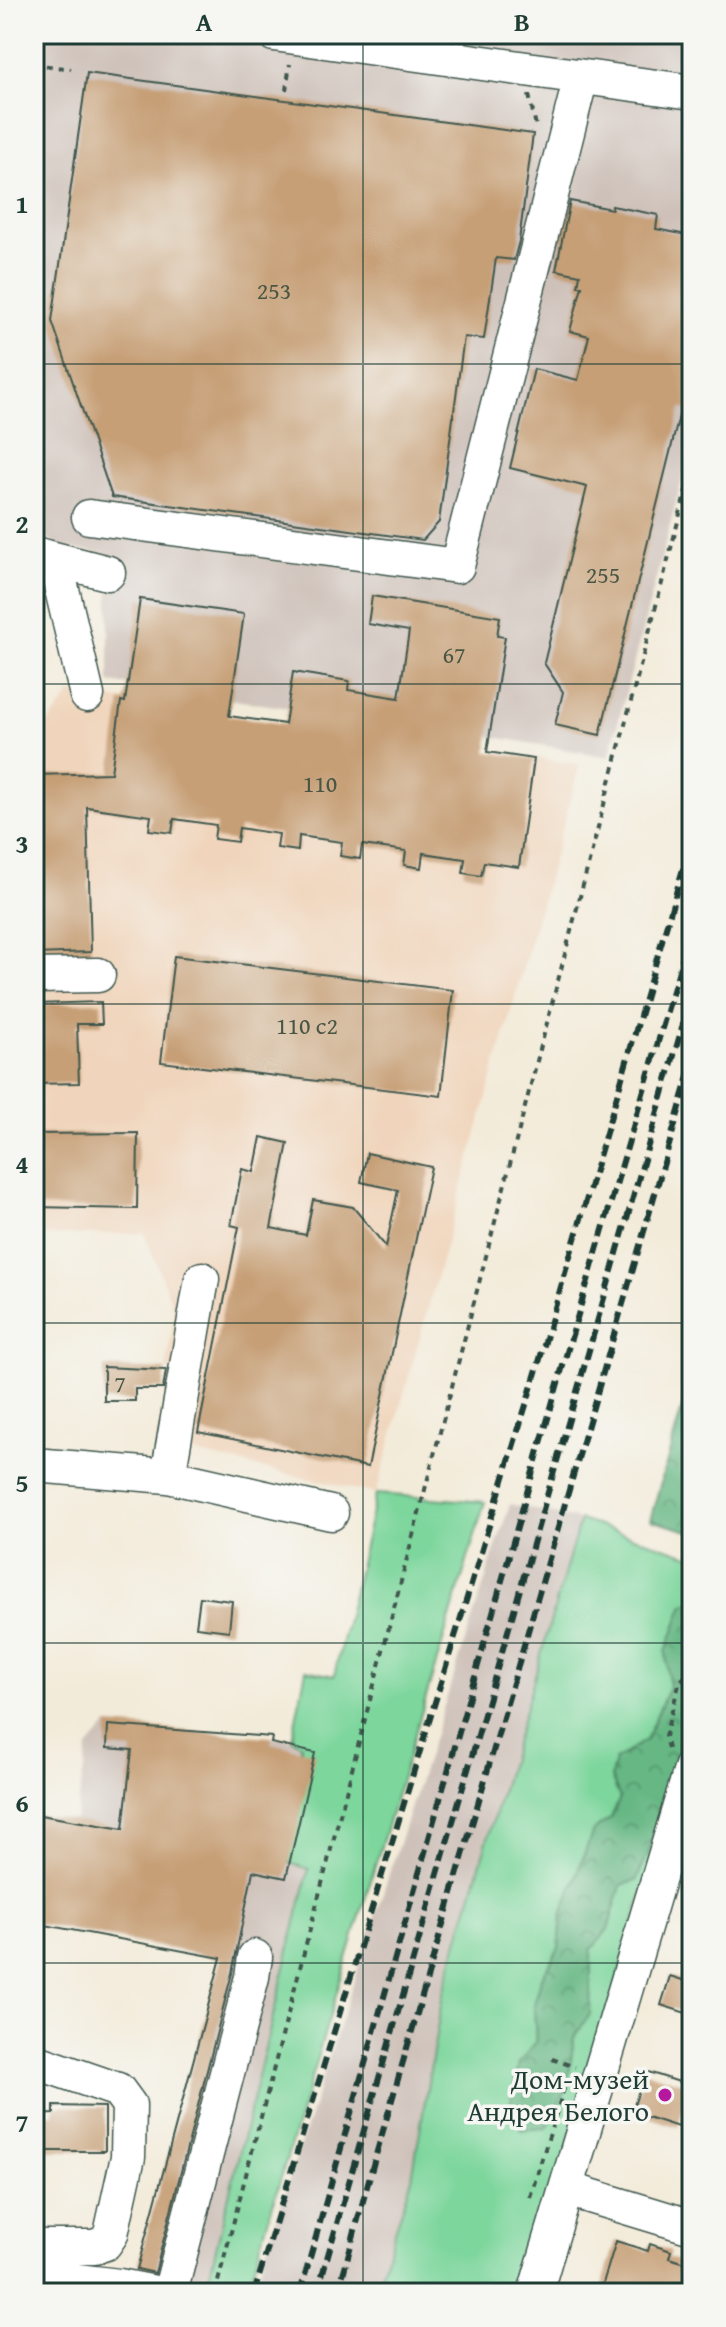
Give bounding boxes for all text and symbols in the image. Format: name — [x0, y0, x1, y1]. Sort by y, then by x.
text: A — [196, 2, 213, 41]
text: B — [514, 2, 530, 41]
text: 1 — [15, 184, 29, 223]
house number: 253 — [257, 273, 291, 308]
text: 2 — [15, 504, 29, 543]
house number: 255 — [586, 557, 620, 592]
house number: 67 — [442, 637, 466, 672]
house number: 110 — [303, 766, 337, 801]
text: 3 — [15, 824, 29, 863]
house number: 110 с2 — [276, 1008, 338, 1043]
text: 4 — [15, 1144, 29, 1183]
house number: 7 — [114, 1366, 126, 1401]
text: 5 — [15, 1463, 29, 1502]
text: 6 — [15, 1783, 29, 1822]
place label: Дом-музей Андрея Белого — [467, 2058, 649, 2131]
marker: Дом-музей Андрея Белого — [656, 2086, 674, 2104]
text: 7 — [15, 2103, 29, 2142]

